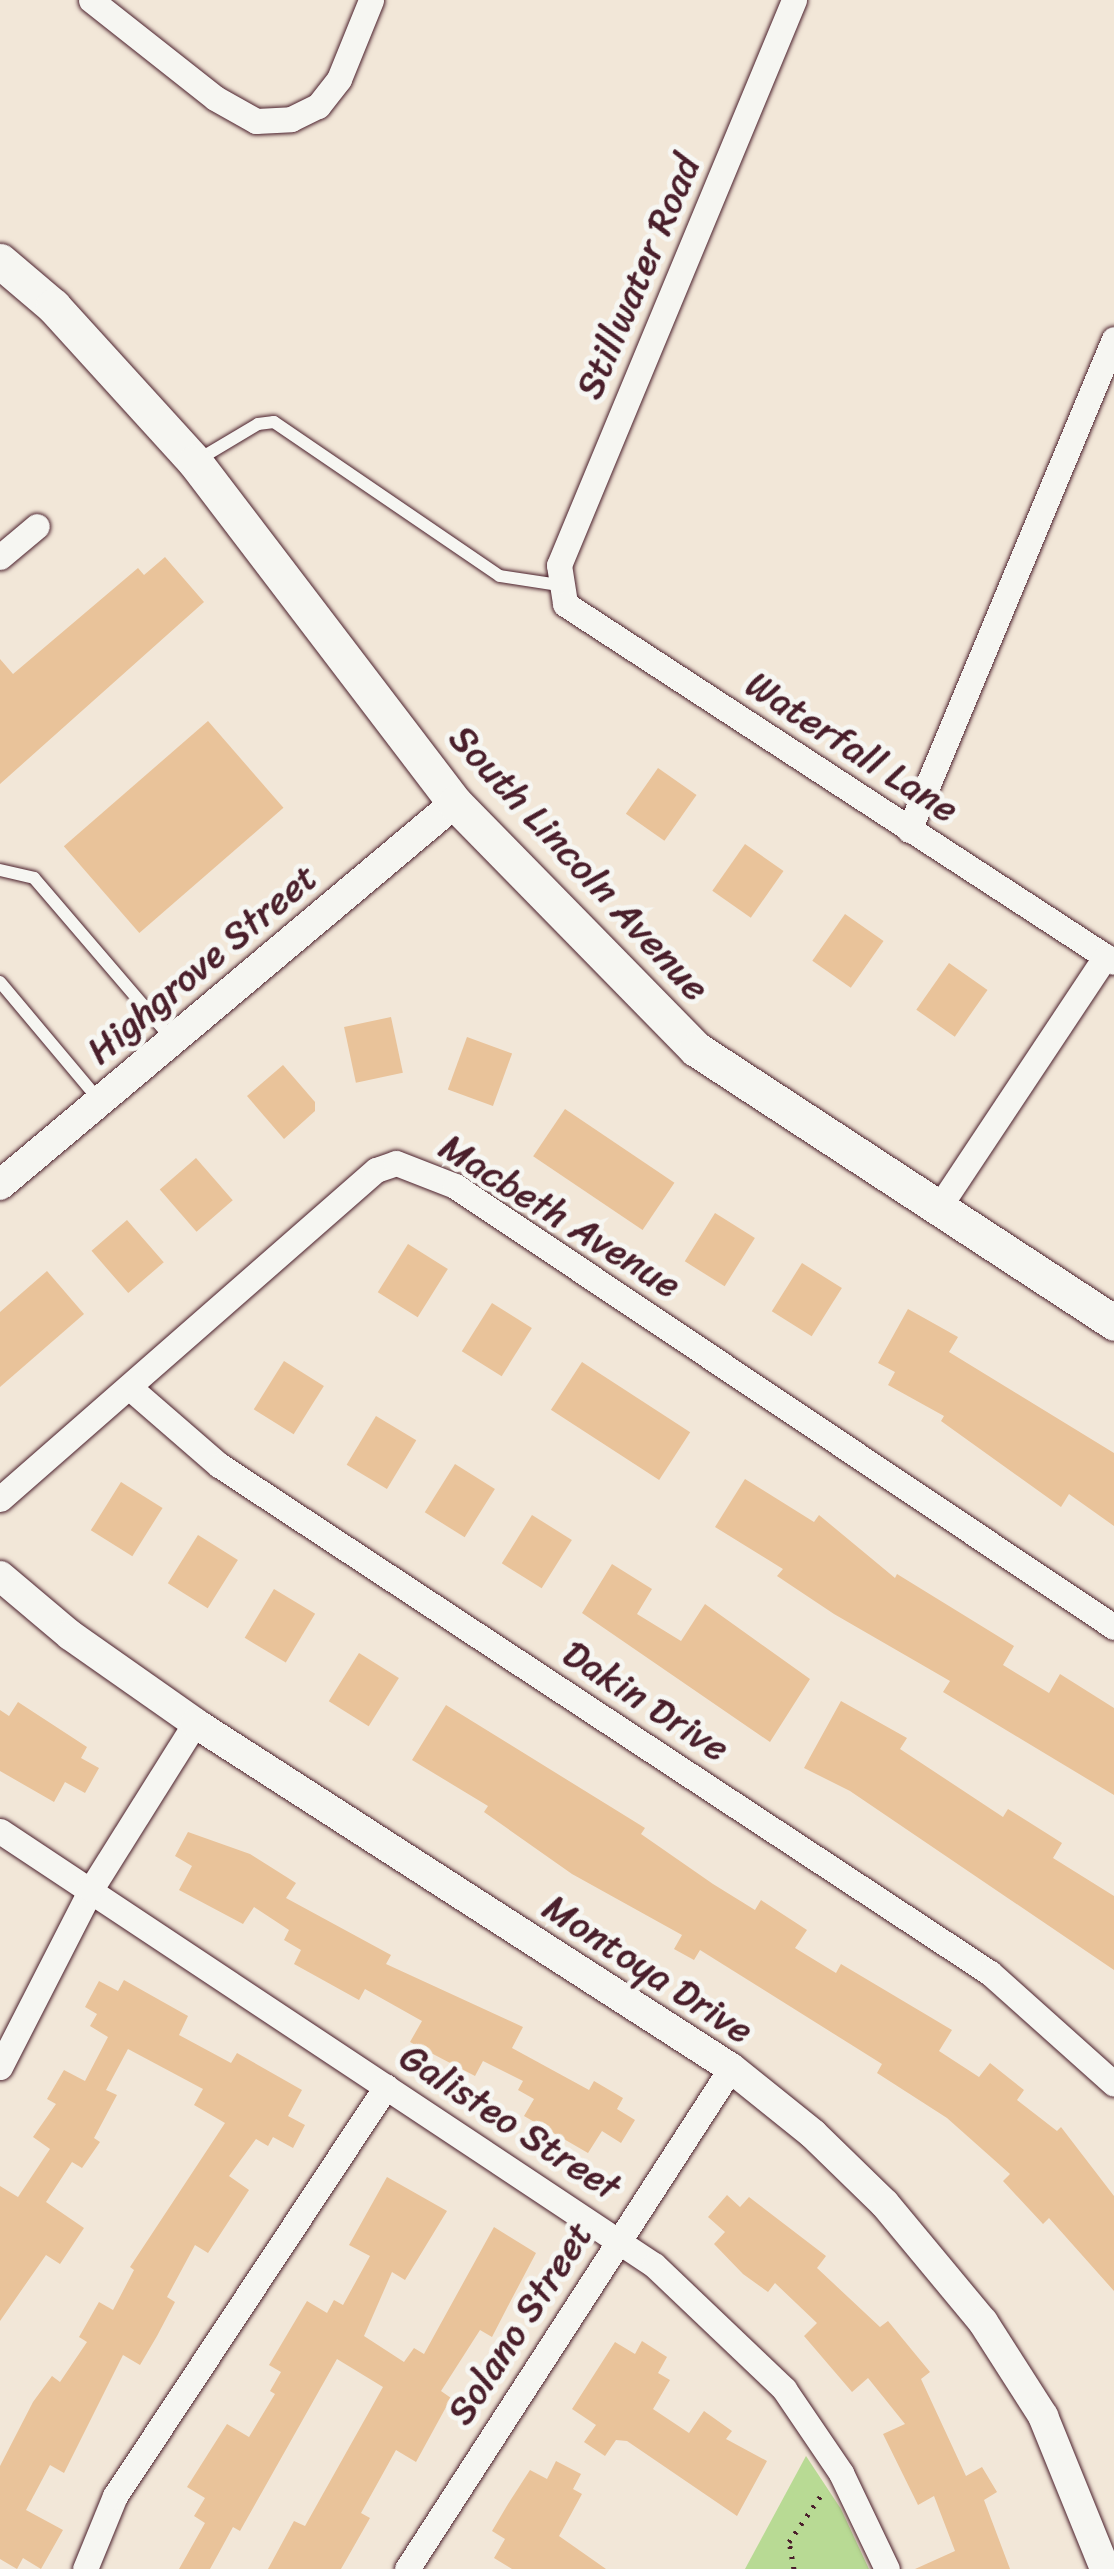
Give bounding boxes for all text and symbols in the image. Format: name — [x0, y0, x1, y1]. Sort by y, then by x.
street label: Stillwater Road — [566, 149, 710, 405]
street label: Waterfall Lane — [737, 661, 967, 833]
street label: South Lincoln Avenue — [440, 716, 718, 1010]
street label: Highgrove Street — [77, 854, 327, 1074]
street label: Macbeth Avenue — [431, 1124, 689, 1308]
street label: Dakin Drive — [554, 1630, 738, 1772]
street label: Montoya Drive — [534, 1884, 762, 2054]
street label: Galisteo Street — [391, 2033, 629, 2211]
street label: Solano Street — [438, 2213, 602, 2433]

